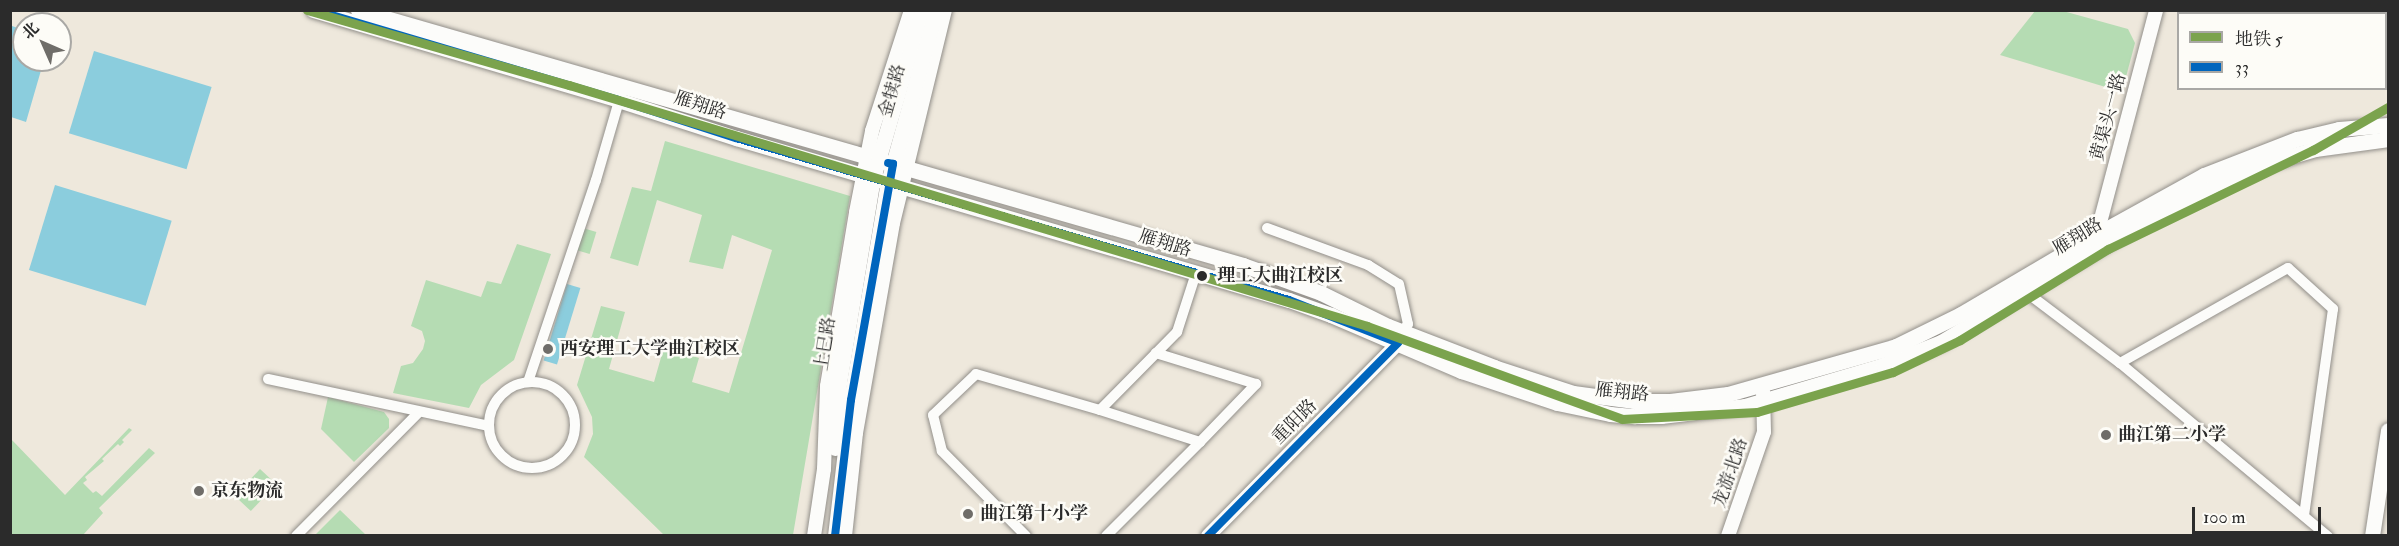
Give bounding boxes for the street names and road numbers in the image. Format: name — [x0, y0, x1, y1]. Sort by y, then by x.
street label: 金犊路 — [875, 62, 911, 120]
street label: 黄渠头一路 — [2087, 71, 2131, 163]
street label: 雁翔路 — [671, 87, 729, 125]
street label: 雁翔路 — [2049, 214, 2107, 260]
street label: 雁翔路 — [1136, 226, 1194, 262]
street label: 上巳路 — [811, 316, 841, 372]
street label: 雁翔路 — [1594, 379, 1650, 407]
street label: 重阳路 — [1268, 395, 1322, 449]
street label: 龙游北路 — [1709, 435, 1753, 511]

